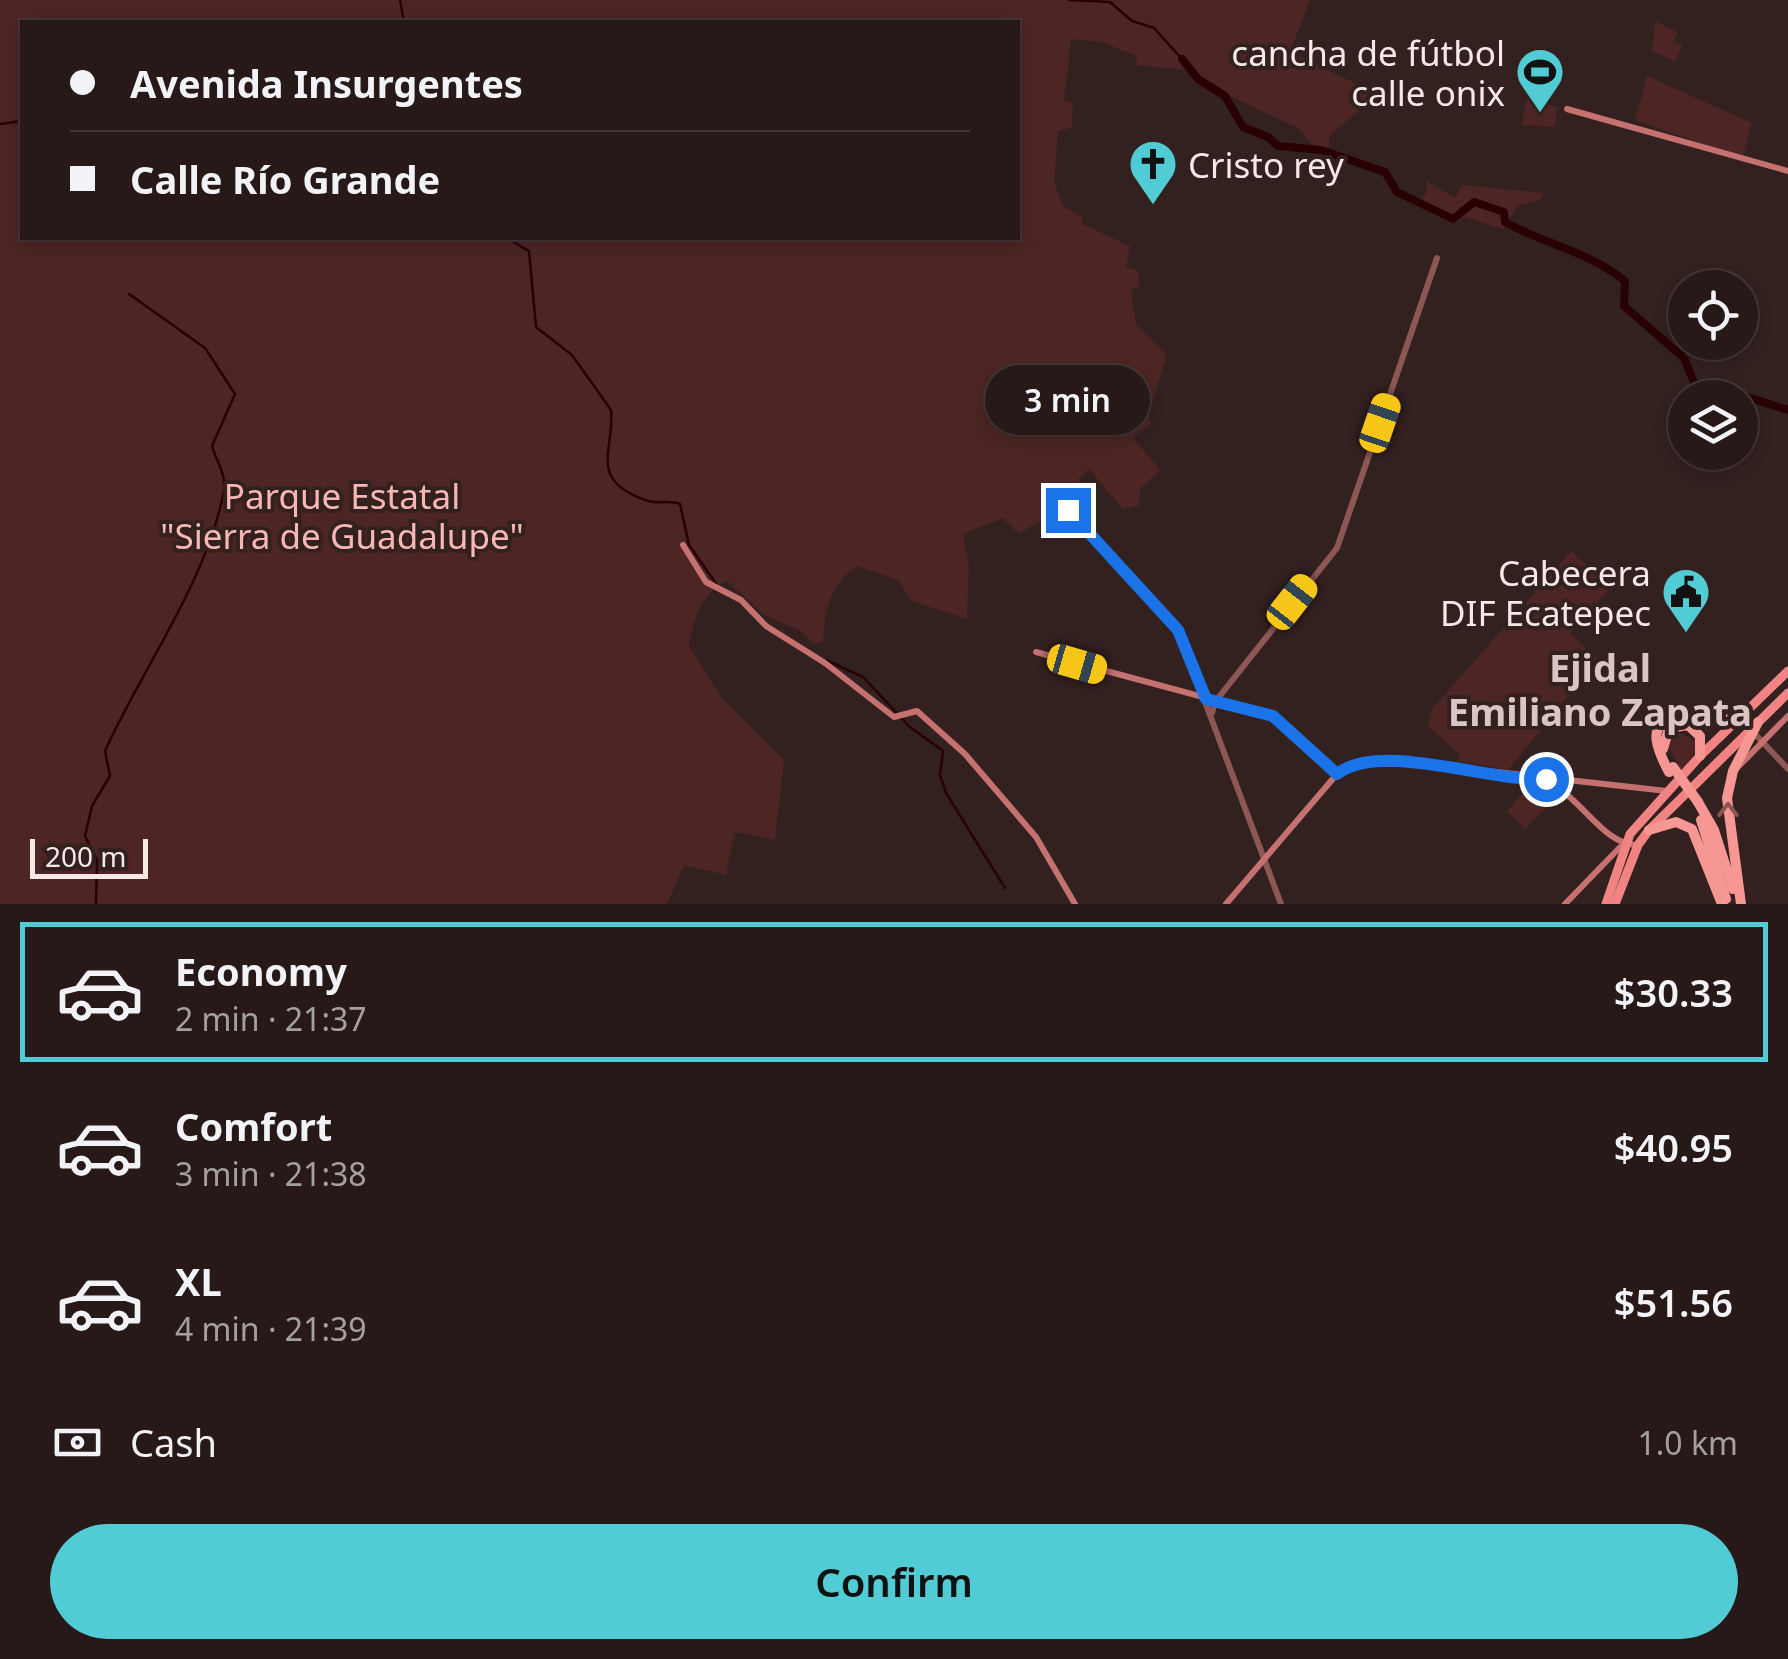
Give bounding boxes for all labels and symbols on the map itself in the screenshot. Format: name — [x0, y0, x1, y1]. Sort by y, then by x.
place label: cancha de fútbol calle onix — [1231, 29, 1505, 116]
sports icon: cancha de fútbol calle onix — [1514, 46, 1566, 114]
church icon: Cristo rey — [1127, 138, 1179, 206]
place label: Cristo rey — [1188, 141, 1344, 188]
callout: 3 min — [986, 365, 1150, 435]
car — [1356, 390, 1404, 456]
park label: Parque Estatal "Sierra de Guadalupe" — [160, 472, 524, 559]
route end — [1046, 488, 1091, 533]
place label: Cabecera DIF Ecatepec — [1440, 549, 1651, 636]
public building icon: Cabecera DIF Ecatepec — [1660, 566, 1712, 634]
car — [1262, 569, 1322, 635]
car — [1044, 641, 1110, 687]
district label: Ejidal Emiliano Zapata — [1448, 641, 1752, 737]
route start — [1524, 757, 1569, 802]
one-way arrow — [1717, 802, 1739, 818]
scale bar — [30, 834, 148, 878]

